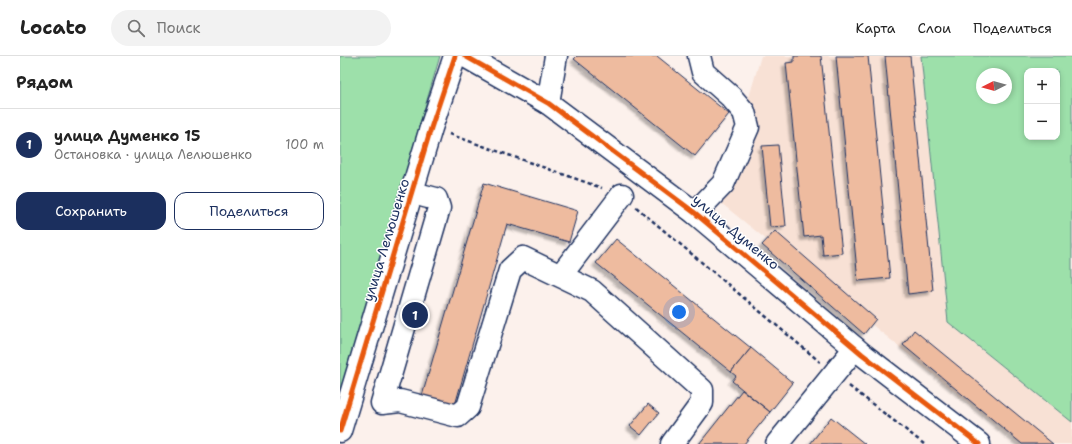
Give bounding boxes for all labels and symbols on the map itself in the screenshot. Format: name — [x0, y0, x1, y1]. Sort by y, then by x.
north arrow — [976, 68, 1012, 104]
street label: улица Лелюшенко — [359, 176, 413, 304]
street label: улица Думенко — [689, 190, 783, 274]
pin: 1 — [402, 300, 428, 330]
your location — [669, 302, 689, 322]

